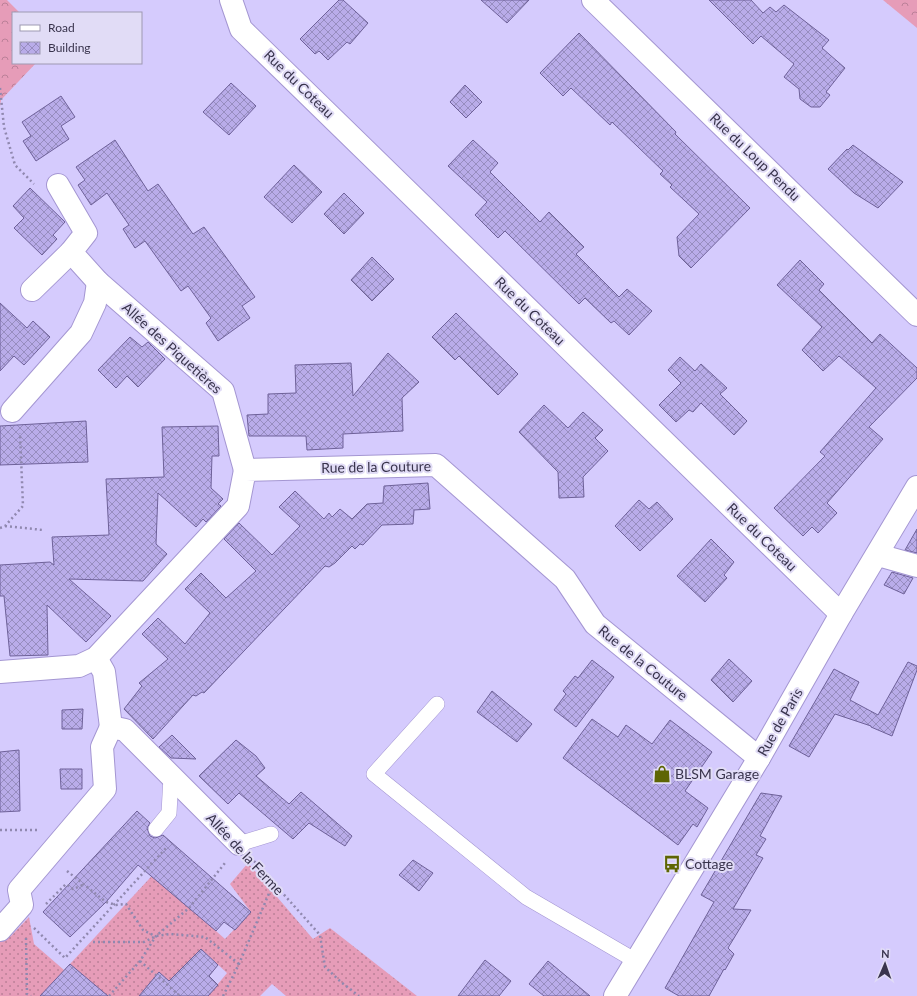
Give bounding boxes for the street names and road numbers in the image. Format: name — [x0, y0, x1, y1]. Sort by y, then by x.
street label: Rue du Coteau — [261, 46, 338, 121]
street label: Rue du Loup Pendu — [707, 109, 804, 204]
street label: Rue du Coteau — [492, 273, 569, 348]
street label: Allée des Piquetières — [119, 298, 226, 397]
street label: Rue de la Couture — [321, 457, 431, 476]
street label: Rue du Coteau — [724, 499, 801, 574]
street label: Rue de la Couture — [595, 621, 691, 704]
street label: Rue de Paris — [753, 685, 806, 759]
street label: Allée de la Ferme — [203, 809, 288, 898]

